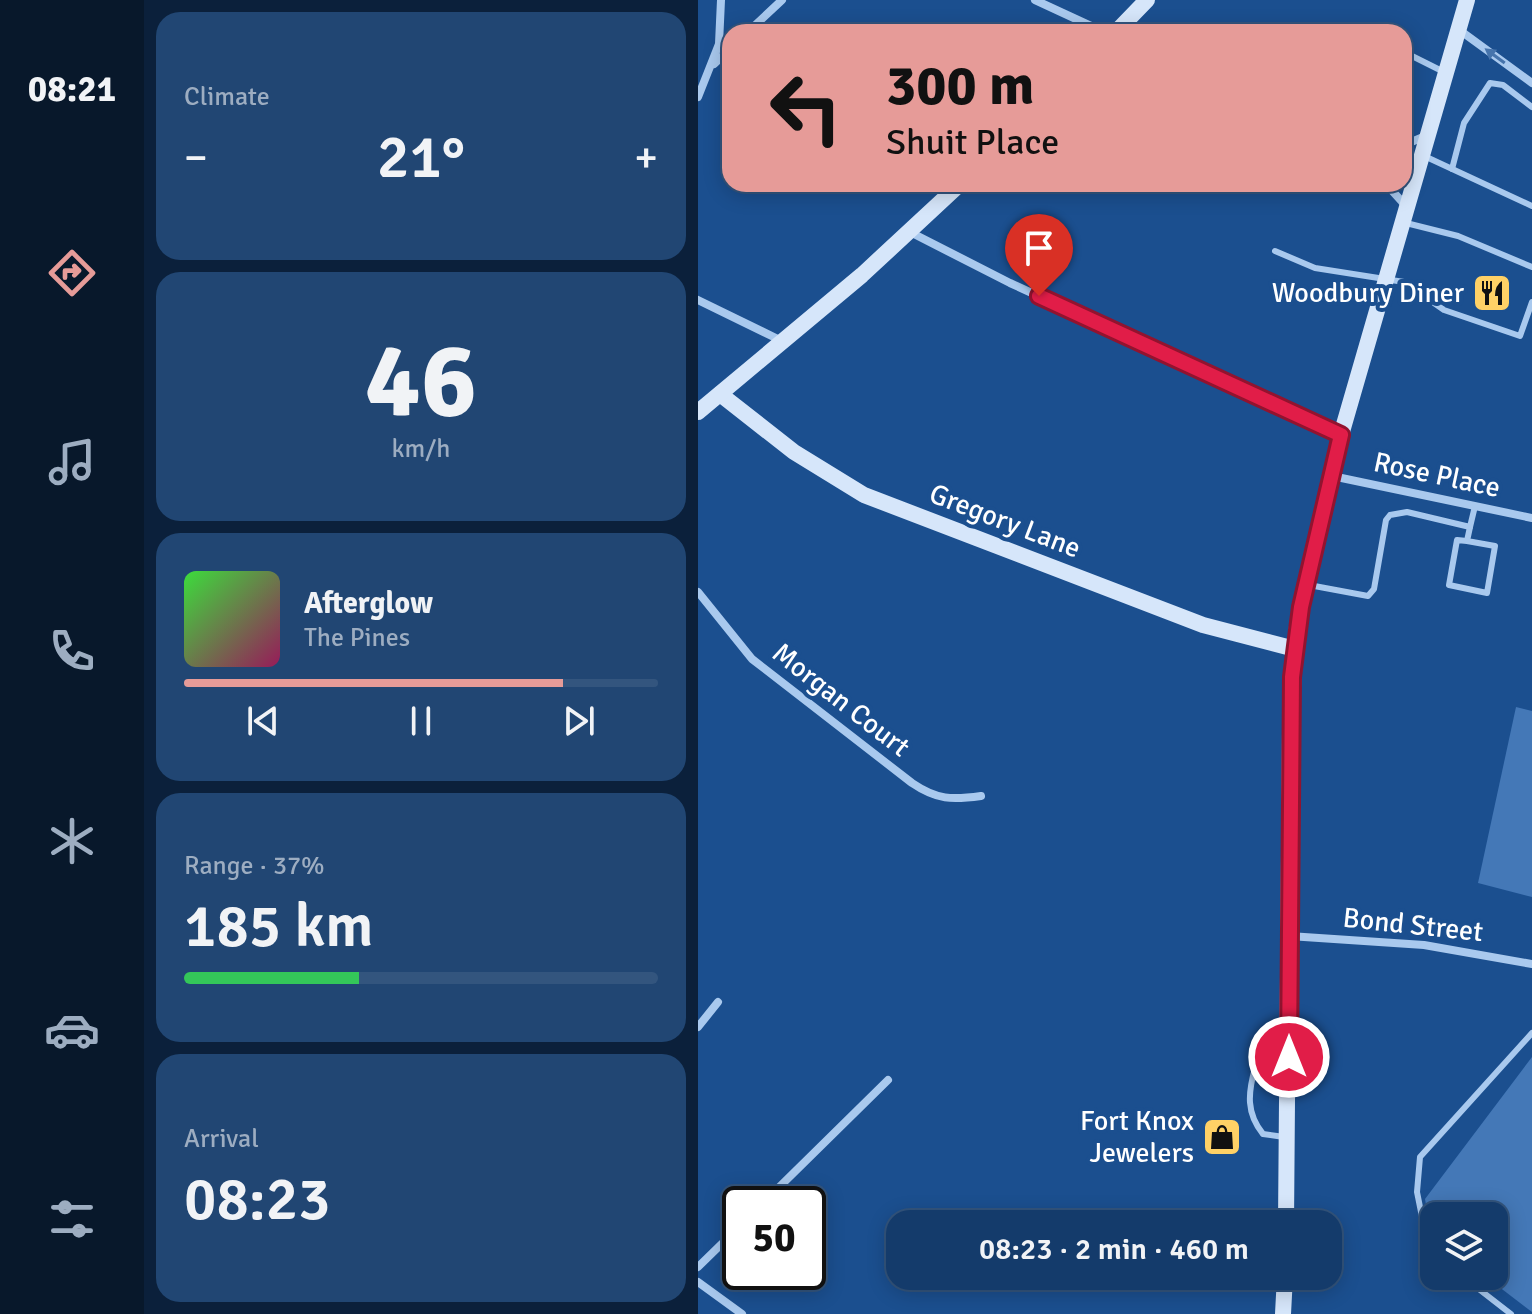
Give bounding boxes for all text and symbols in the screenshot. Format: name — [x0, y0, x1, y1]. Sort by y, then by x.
one-way arrow — [1485, 49, 1506, 65]
text: 300 m — [886, 51, 1034, 120]
icon: left — [754, 56, 858, 160]
text: 08:21 — [28, 67, 116, 112]
text: Climate — [184, 81, 270, 113]
text: Shuit Place — [886, 120, 1059, 165]
text: 21° — [377, 121, 465, 195]
text: − — [184, 131, 208, 185]
text: + — [634, 131, 658, 185]
pin — [1005, 214, 1073, 296]
icon: arrive — [1017, 226, 1061, 270]
icon: directions — [44, 245, 100, 301]
restaurant icon: Woodbury Diner — [1471, 272, 1513, 314]
place label: Woodbury Diner — [1272, 276, 1465, 310]
text: 46 — [365, 317, 477, 445]
text: km/h — [392, 433, 450, 465]
icon: music — [44, 434, 100, 490]
street label: Rose Place — [1371, 445, 1503, 505]
street label: Gregory Lane — [925, 477, 1085, 565]
text: Afterglow — [304, 585, 433, 622]
text: The Pines — [304, 622, 410, 654]
icon: phone — [44, 623, 100, 679]
street label: Morgan Court — [766, 636, 917, 764]
icon: previous — [241, 699, 285, 743]
icon: pause — [399, 699, 443, 743]
icon: next — [557, 699, 601, 743]
icon: climate — [44, 813, 100, 869]
text: Range · 37% — [184, 850, 325, 882]
text: 185 km — [184, 890, 373, 964]
street label: Bond Street — [1341, 901, 1485, 949]
icon: car — [44, 1002, 100, 1058]
position arrow — [1247, 1015, 1331, 1099]
place label: Fort Knox Jewelers — [1080, 1104, 1194, 1170]
shop icon: Fort Knox Jewelers — [1201, 1116, 1243, 1158]
text: Arrival — [184, 1123, 259, 1155]
text: 08:23 — [184, 1163, 331, 1237]
speed limit sign: 50 — [722, 1186, 826, 1290]
icon: filters — [44, 1191, 100, 1247]
map controls — [1420, 1202, 1508, 1290]
button: layers — [1420, 1202, 1508, 1290]
text: 08:23 · 2 min · 460 m — [979, 1231, 1249, 1268]

